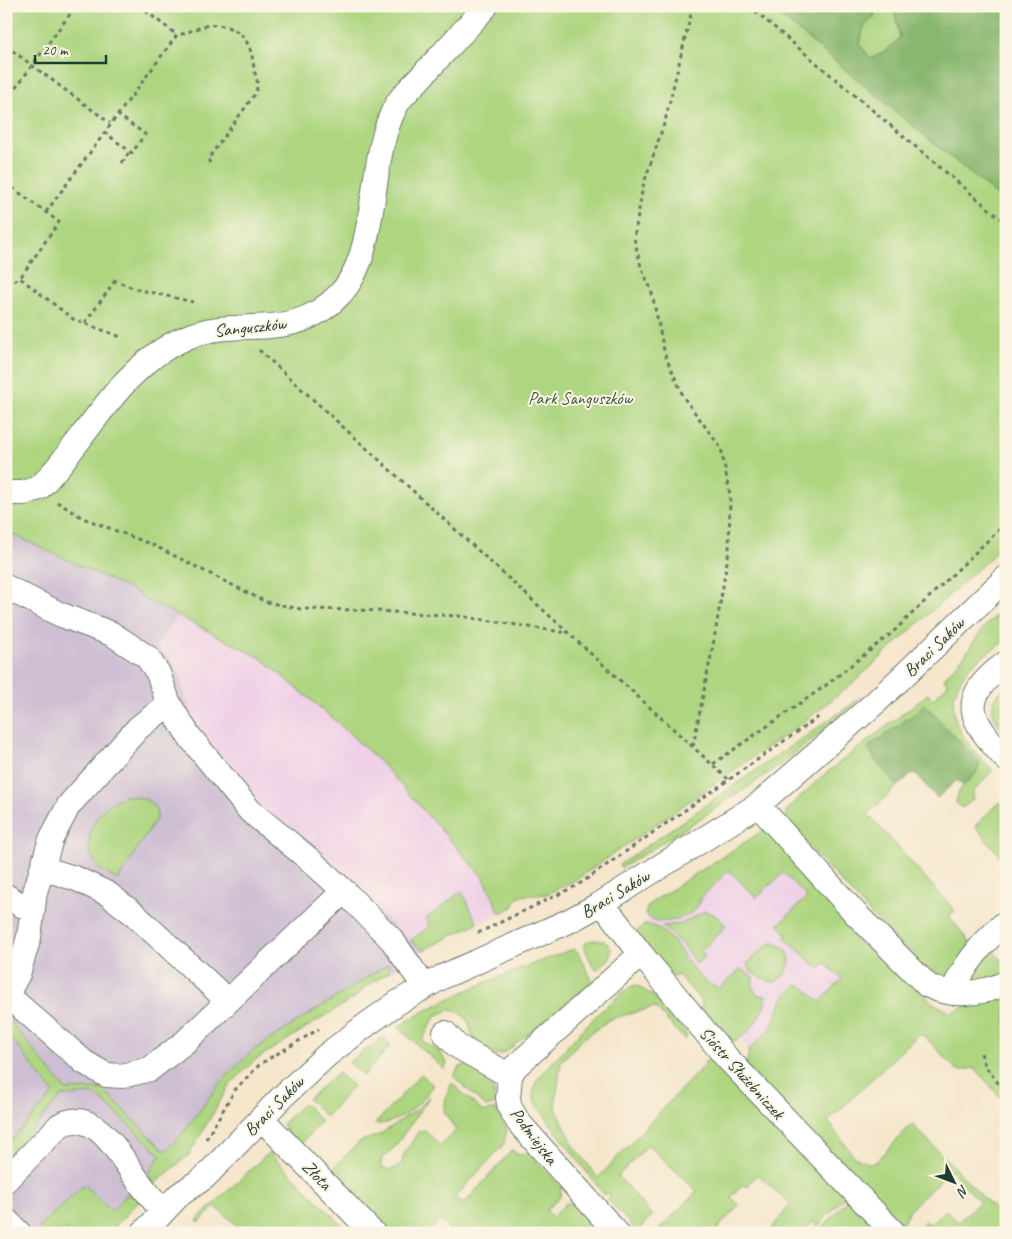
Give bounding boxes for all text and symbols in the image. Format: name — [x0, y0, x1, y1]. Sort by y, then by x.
scale bar — [35, 32, 106, 64]
text: 20 m — [42, 41, 69, 60]
street label: Sanguszków — [213, 312, 288, 342]
park label: Park Sanguszków — [528, 387, 634, 409]
street label: Braci Saków — [899, 612, 970, 681]
street label: Braci Saków — [577, 864, 655, 923]
street label: Sióstr Służebniczek — [695, 1022, 790, 1125]
street label: Braci Saków — [239, 1070, 310, 1141]
street label: Podmiejska — [505, 1103, 563, 1170]
street label: Złota — [298, 1155, 338, 1196]
north arrow — [930, 1156, 980, 1206]
text: N — [953, 1181, 973, 1201]

